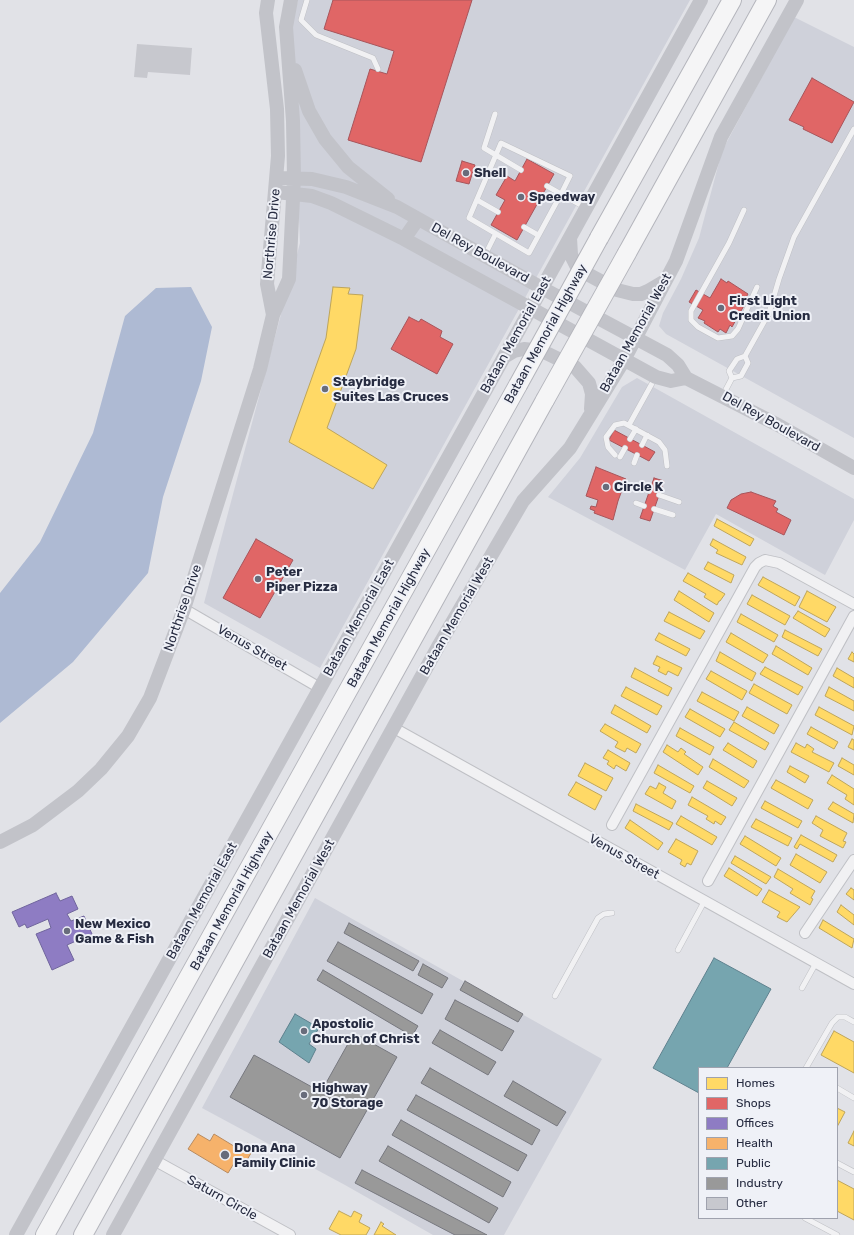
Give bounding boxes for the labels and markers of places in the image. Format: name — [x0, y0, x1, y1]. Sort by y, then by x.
place label: Shell — [474, 165, 506, 181]
marker: Shell — [461, 168, 471, 178]
place label: Speedway — [529, 189, 595, 205]
marker: Speedway — [516, 192, 526, 202]
place label: First Light Credit Union — [729, 293, 810, 324]
marker: First Light Credit Union — [716, 303, 726, 313]
place label: Staybridge Suites Las Cruces — [333, 374, 449, 405]
marker: Staybridge Suites Las Cruces — [320, 384, 330, 394]
place label: Circle K — [614, 479, 663, 495]
marker: Circle K — [601, 482, 611, 492]
place label: Peter Piper Pizza — [266, 564, 338, 595]
marker: Peter Piper Pizza — [253, 574, 263, 584]
place label: New Mexico Game & Fish — [75, 916, 154, 947]
marker: New Mexico Game & Fish — [62, 926, 72, 936]
place label: Apostolic Church of Christ — [312, 1016, 419, 1047]
marker: Apostolic Church of Christ — [299, 1026, 309, 1036]
place label: Highway 70 Storage — [312, 1080, 383, 1111]
marker: Highway 70 Storage — [299, 1090, 309, 1100]
place label: Dona Ana Family Clinic — [234, 1140, 316, 1171]
marker: Dona Ana Family Clinic — [219, 1149, 231, 1161]

